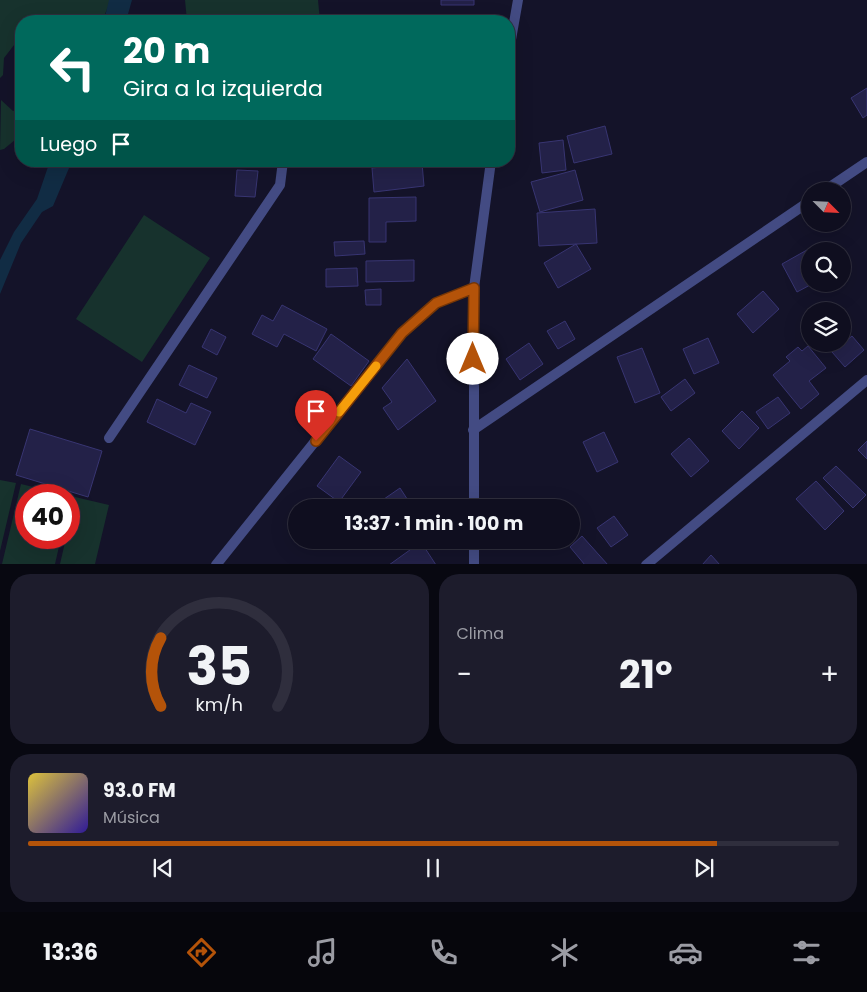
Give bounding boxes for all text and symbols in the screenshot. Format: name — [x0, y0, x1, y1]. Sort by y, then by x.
text: 20 m — [123, 26, 210, 75]
icon: left — [40, 35, 105, 100]
text: Gira a la izquierda — [123, 73, 323, 104]
icon: arrive — [107, 130, 135, 158]
text: Luego — [40, 131, 97, 158]
north arrow — [801, 182, 851, 232]
map controls — [801, 182, 851, 352]
button: search — [801, 242, 851, 292]
button: layers — [801, 302, 851, 352]
position arrow — [446, 332, 498, 384]
pin — [295, 390, 337, 441]
icon: arrive — [302, 397, 330, 425]
speed limit sign: 40 — [15, 484, 80, 549]
text: 13:37 · 1 min · 100 m — [345, 510, 523, 537]
text: Clima — [457, 622, 504, 645]
text: 35 — [187, 630, 252, 703]
text: 21° — [619, 648, 673, 701]
text: − — [457, 655, 472, 694]
text: + — [820, 655, 839, 694]
text: km/h — [195, 692, 243, 717]
text: 93.0 FM — [103, 777, 176, 804]
text: Música — [103, 806, 160, 829]
icon: previous — [149, 854, 177, 882]
icon: pause — [419, 854, 447, 882]
icon: next — [690, 854, 718, 882]
icon: directions — [184, 935, 219, 970]
icon: music — [305, 935, 340, 970]
icon: phone — [426, 935, 461, 970]
icon: climate — [547, 935, 582, 970]
icon: car — [668, 935, 703, 970]
icon: filters — [789, 935, 824, 970]
text: 13:36 — [43, 937, 98, 968]

